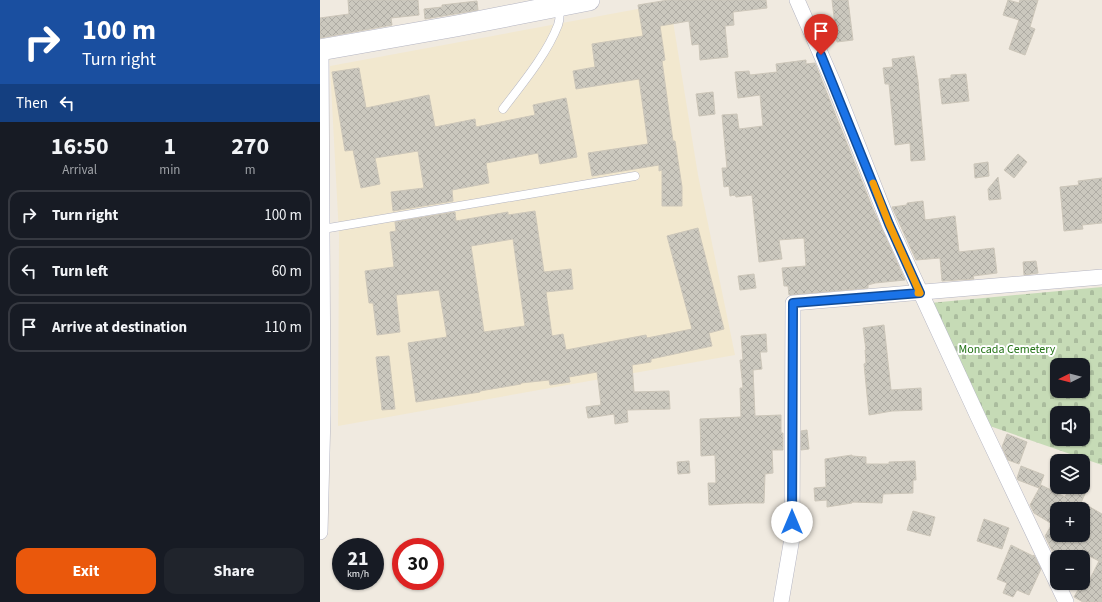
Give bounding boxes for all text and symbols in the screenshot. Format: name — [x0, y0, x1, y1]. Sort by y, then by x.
text: 100 m — [82, 10, 156, 50]
pin — [804, 14, 838, 55]
icon: right — [16, 16, 68, 68]
icon: arrive — [810, 20, 832, 42]
text: Turn right — [82, 47, 156, 72]
icon: left — [56, 92, 78, 114]
text: Then — [16, 93, 48, 114]
text: 16:50 — [51, 129, 109, 164]
text: 1 — [164, 129, 176, 164]
text: 270 — [231, 129, 269, 164]
text: Arrival — [62, 161, 97, 179]
text: min — [159, 161, 180, 179]
text: m — [245, 161, 256, 179]
icon: right — [18, 204, 40, 226]
text: Turn right — [52, 205, 118, 226]
text: 100 m — [264, 205, 302, 226]
icon: left — [18, 260, 40, 282]
text: Turn left — [52, 261, 108, 282]
text: 60 m — [272, 261, 302, 282]
icon: arrive — [18, 316, 40, 338]
text: Arrive at destination — [52, 317, 187, 338]
text: 110 m — [264, 317, 302, 338]
park label: Moncada Cemetery — [959, 341, 1056, 358]
north arrow — [1050, 358, 1090, 398]
map controls — [1050, 358, 1090, 590]
button: sound — [1050, 406, 1090, 446]
button: layers — [1050, 454, 1090, 494]
position arrow — [771, 501, 813, 543]
button: + — [1050, 502, 1090, 542]
speed limit sign: 30 — [392, 538, 444, 590]
text: 21 — [347, 545, 369, 573]
button: Exit — [16, 548, 156, 594]
button: Share — [164, 548, 304, 594]
button: − — [1050, 550, 1090, 590]
text: km/h — [347, 567, 369, 581]

